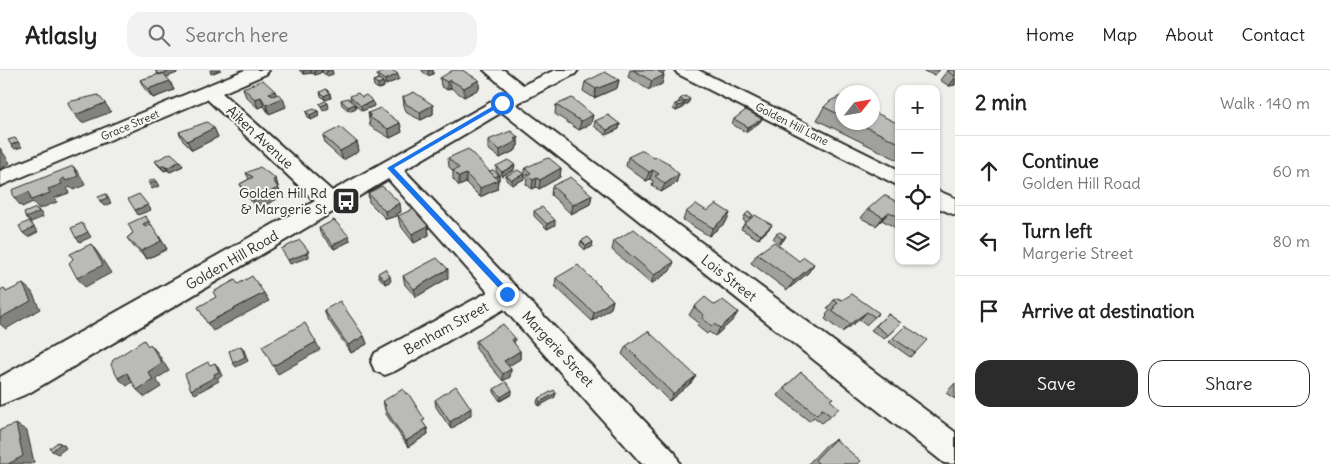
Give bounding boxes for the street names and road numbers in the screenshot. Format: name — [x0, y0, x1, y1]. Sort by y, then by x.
street label: Golden Hill Lane — [753, 100, 831, 148]
street label: Aiken Avenue — [223, 101, 297, 173]
street label: Grace Street — [99, 106, 161, 144]
street label: Golden Hill Road — [183, 226, 281, 294]
street label: Lois Street — [698, 251, 761, 305]
street label: Benham Street — [401, 297, 492, 359]
street label: Margerie Street — [518, 307, 598, 391]

